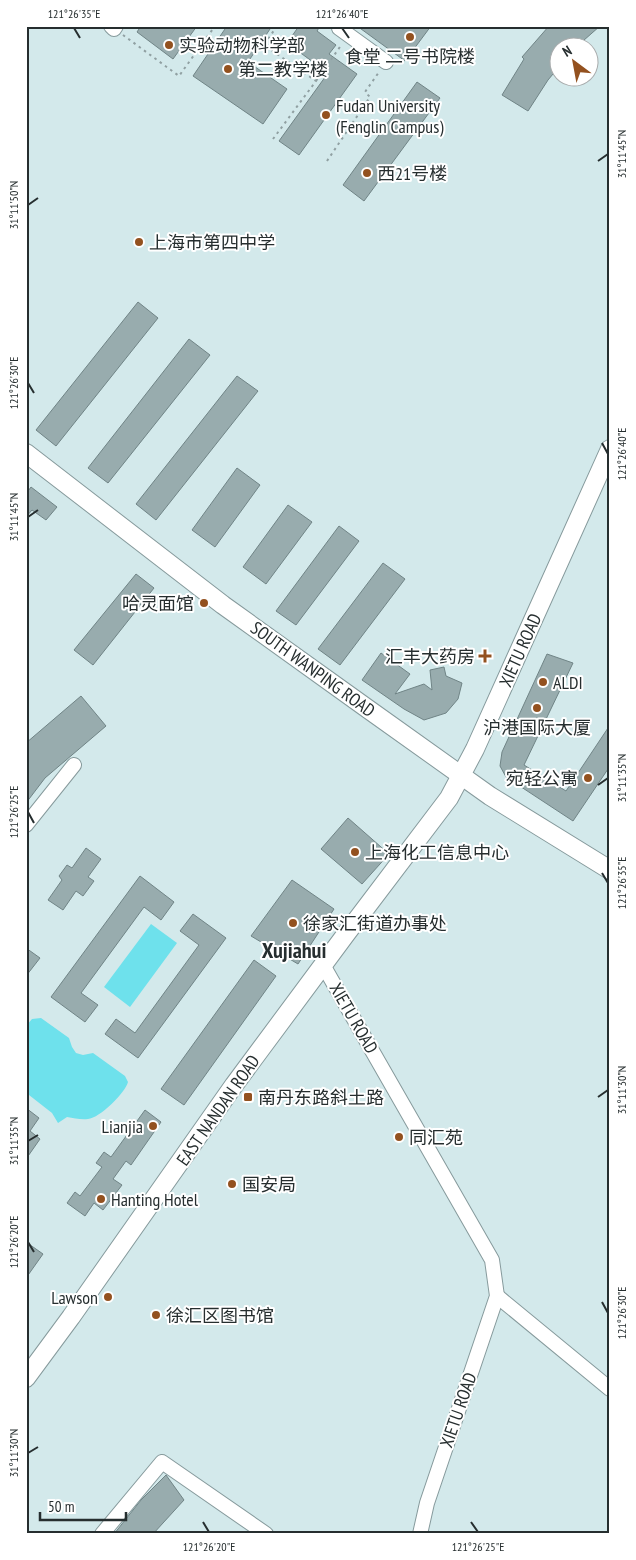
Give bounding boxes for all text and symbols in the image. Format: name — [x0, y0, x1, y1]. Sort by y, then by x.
text: 121°26'35"E — [48, 6, 100, 21]
text: 121°26'40"E — [316, 6, 368, 21]
marker: 食堂 二号书院楼 — [404, 31, 416, 43]
place label: 实验动物科学部 — [179, 34, 305, 57]
north arrow — [548, 38, 598, 88]
marker: 实验动物科学部 — [163, 39, 175, 51]
text: N — [559, 41, 575, 61]
place label: 食堂 二号书院楼 — [345, 45, 475, 68]
place label: 第二教学楼 — [238, 58, 328, 81]
marker: 第二教学楼 — [222, 63, 234, 75]
place label: Fudan University (Fenglin Campus) — [336, 94, 444, 138]
marker: Fudan University (Fenglin Campus) — [320, 109, 332, 121]
text: 31°11'45"N — [614, 130, 629, 178]
place label: 西21号楼 — [377, 162, 447, 185]
marker: 西21号楼 — [361, 167, 373, 179]
text: 31°11'50"N — [6, 181, 21, 229]
place label: 上海市第四中学 — [149, 231, 275, 254]
marker: 上海市第四中学 — [133, 236, 145, 248]
text: 121°26'30"E — [6, 357, 21, 409]
text: 121°26'40"E — [614, 428, 629, 480]
text: 31°11'45"N — [6, 493, 21, 541]
place label: 哈灵面馆 — [122, 592, 194, 615]
marker: 哈灵面馆 — [198, 597, 210, 609]
street label: XIETU ROAD — [494, 610, 546, 690]
street label: SOUTH WANPING ROAD — [246, 616, 380, 722]
place label: 汇丰大药房 — [385, 645, 475, 668]
marker: 汇丰大药房 — [479, 650, 491, 662]
place label: ALDI — [553, 671, 583, 694]
marker: ALDI — [537, 676, 549, 688]
marker: 沪港国际大厦 — [531, 702, 543, 714]
place label: 沪港国际大厦 — [483, 716, 591, 739]
text: 31°11'35"N — [614, 754, 629, 802]
place label: 宛轻公寓 — [506, 767, 578, 790]
marker: 宛轻公寓 — [582, 772, 594, 784]
text: 121°26'25"E — [6, 786, 21, 838]
place label: 上海化工信息中心 — [365, 841, 509, 864]
marker: 上海化工信息中心 — [349, 846, 361, 858]
text: 121°26'35"E — [614, 857, 629, 909]
place label: 徐家汇街道办事处 — [303, 912, 447, 935]
marker: 徐家汇街道办事处 — [287, 917, 299, 929]
district label: Xujiahui — [262, 936, 326, 964]
street label: XIETU ROAD — [325, 979, 383, 1057]
street label: EAST NANDAN ROAD — [171, 1050, 265, 1170]
text: 31°11'30"N — [614, 1066, 629, 1114]
place label: 南丹东路斜土路 — [258, 1086, 384, 1109]
marker: 南丹东路斜土路 — [242, 1091, 254, 1103]
place label: Lianjia — [102, 1115, 143, 1138]
text: 31°11'35"N — [6, 1117, 21, 1165]
marker: Lianjia — [147, 1120, 159, 1132]
place label: 同汇苑 — [409, 1126, 463, 1149]
marker: 同汇苑 — [393, 1131, 405, 1143]
place label: 国安局 — [242, 1173, 296, 1196]
marker: 国安局 — [226, 1178, 238, 1190]
place label: Hanting Hotel — [111, 1188, 199, 1211]
marker: Hanting Hotel — [95, 1193, 107, 1205]
text: 121°26'20"E — [6, 1216, 21, 1268]
place label: Lawson — [51, 1286, 98, 1309]
text: 121°26'30"E — [614, 1287, 629, 1339]
marker: Lawson — [102, 1291, 114, 1303]
place label: 徐汇区图书馆 — [166, 1304, 274, 1327]
marker: 徐汇区图书馆 — [150, 1309, 162, 1321]
street label: XIETU ROAD — [434, 1369, 482, 1451]
text: 31°11'30"N — [6, 1429, 21, 1477]
scale bar — [40, 1490, 126, 1522]
text: 50 m — [48, 1497, 74, 1516]
text: 121°26'20"E — [183, 1539, 235, 1554]
text: 121°26'25"E — [452, 1539, 504, 1554]

